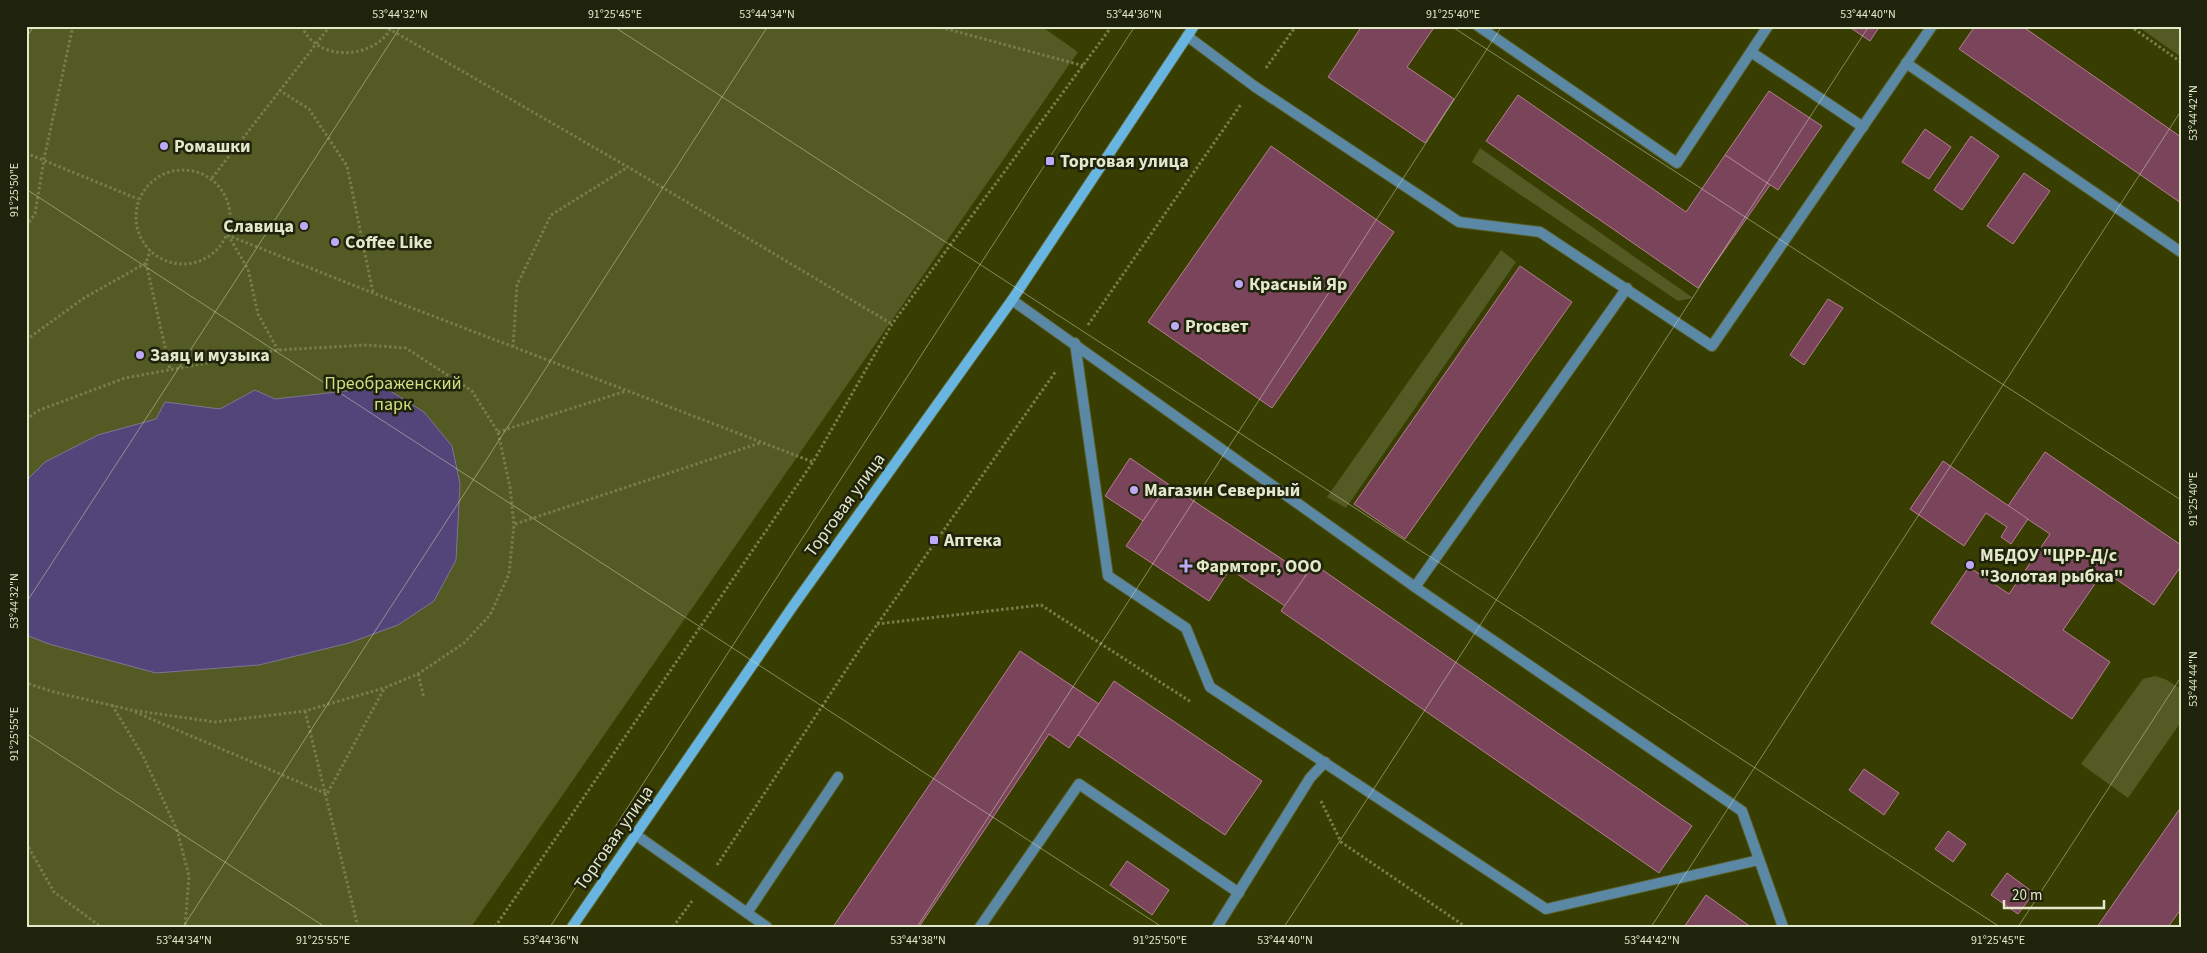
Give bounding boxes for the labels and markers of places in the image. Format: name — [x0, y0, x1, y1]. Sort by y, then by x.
place label: Ромашки — [174, 134, 251, 159]
marker: Ромашки — [158, 140, 170, 152]
place label: Торговая улица — [1060, 149, 1189, 174]
marker: Торговая улица — [1044, 155, 1056, 167]
place label: Славица — [223, 214, 294, 239]
marker: Славица — [298, 220, 310, 232]
place label: Coffee Like — [345, 230, 432, 255]
marker: Coffee Like — [329, 236, 341, 248]
place label: Красный Яр — [1249, 272, 1347, 297]
marker: Красный Яр — [1233, 278, 1245, 290]
place label: Proсвет — [1185, 314, 1249, 339]
marker: Proсвет — [1169, 320, 1181, 332]
place label: Заяц и музыка — [150, 343, 270, 368]
marker: Заяц и музыка — [134, 349, 146, 361]
place label: Магазин Северный — [1144, 478, 1300, 503]
marker: Магазин Северный — [1128, 484, 1140, 496]
place label: Аптека — [943, 528, 1002, 553]
marker: Аптека — [928, 534, 940, 546]
place label: МБДОУ "ЦРР-Д/с "Золотая рыбка" — [1980, 543, 2123, 589]
place label: Фармторг, ООО — [1196, 554, 1322, 579]
marker: МБДОУ "ЦРР-Д/с "Золотая рыбка" — [1964, 559, 1976, 571]
marker: Фармторг, ООО — [1180, 560, 1192, 572]

